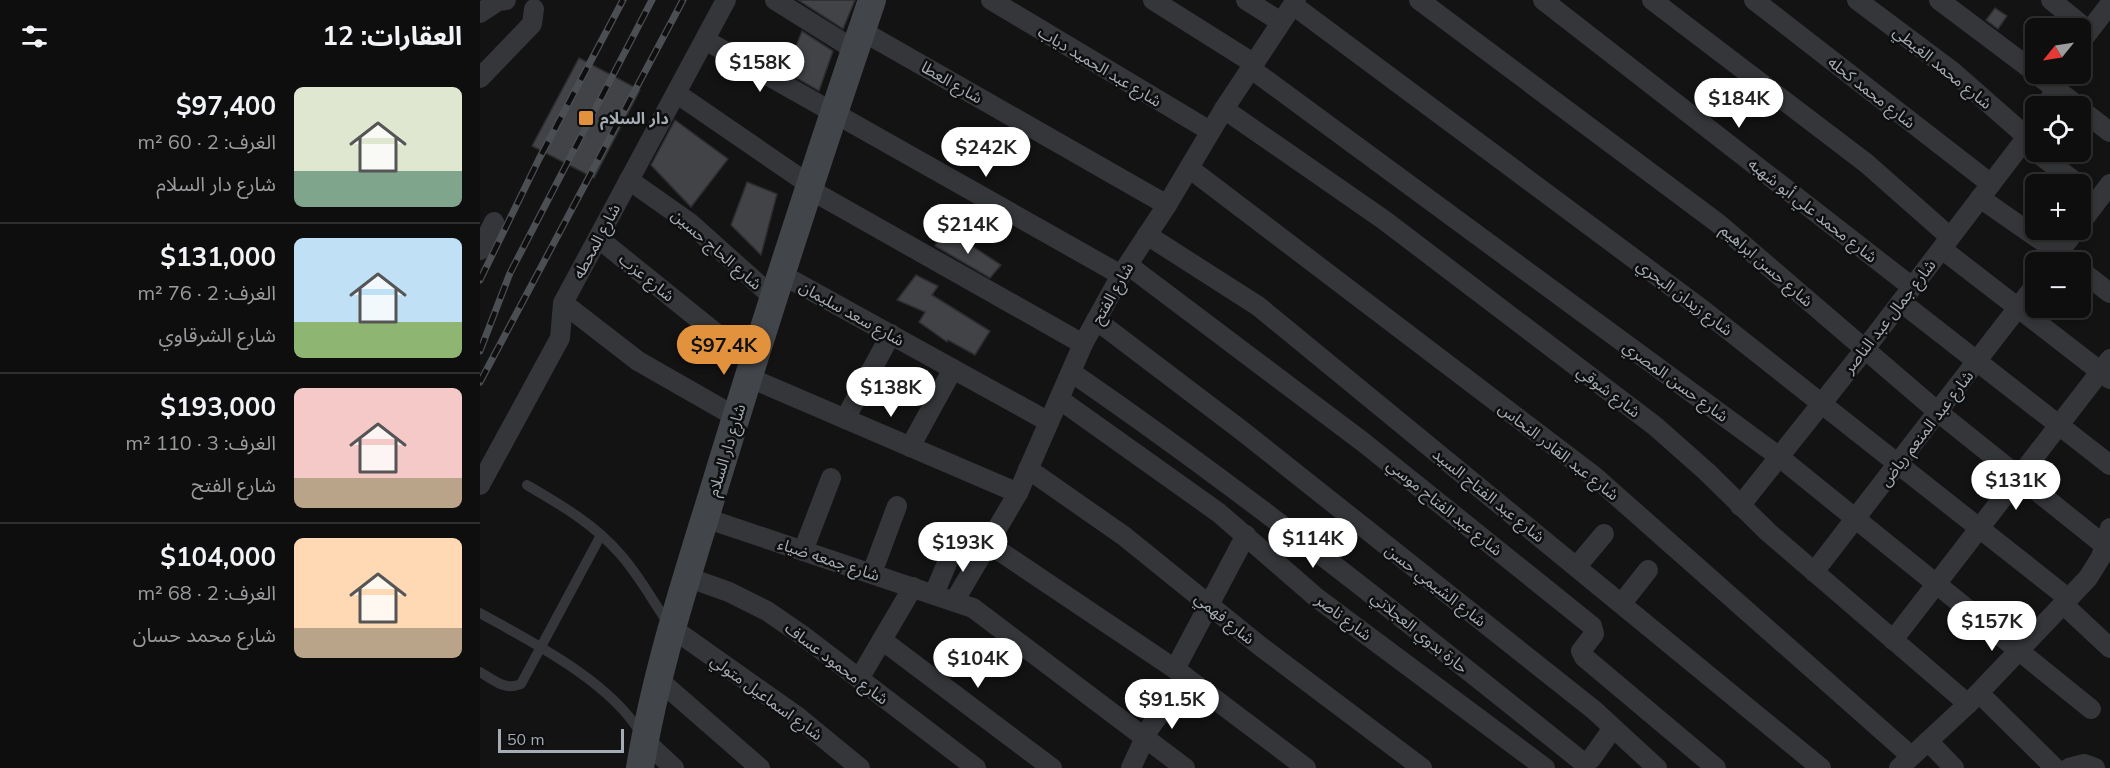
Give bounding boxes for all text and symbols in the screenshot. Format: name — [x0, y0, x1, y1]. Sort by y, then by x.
north arrow — [2025, 18, 2091, 84]
map controls — [2025, 18, 2091, 318]
text: العقارات: 12 — [322, 19, 462, 52]
icon: filters — [18, 20, 51, 53]
street label: شارع عبد الحميد دياب — [1033, 21, 1165, 113]
street label: شارع محمد الغيطي — [1888, 21, 1996, 115]
pin: $158K — [718, 42, 802, 93]
text: $158K — [729, 49, 791, 74]
street label: شارع محمد كحله — [1823, 52, 1920, 135]
street label: شارع العطا — [916, 56, 986, 110]
pin: $184K — [1697, 78, 1781, 129]
text: $184K — [1708, 85, 1770, 110]
text: $97,400 — [176, 89, 276, 122]
button: locate — [2025, 96, 2091, 162]
place label: دار السلام — [600, 108, 669, 130]
marker: دار السلام — [577, 109, 595, 127]
icon: home — [342, 111, 414, 183]
pin: $242K — [944, 127, 1028, 178]
text: الغرف: 2 · 60 m² — [137, 129, 276, 154]
text: $242K — [955, 134, 1017, 159]
street label: شارع محمد علي أبو شهبه — [1743, 153, 1882, 269]
text: شارع دار السلام — [156, 171, 276, 196]
button: + — [2025, 174, 2091, 240]
street label: شارع المحطه — [568, 200, 627, 283]
street label: شارع الحاج حسين — [666, 204, 766, 296]
pin: $214K — [926, 204, 1010, 255]
text: $214K — [937, 211, 999, 236]
street label: شارع حسن ابراهيم — [1715, 219, 1817, 313]
text: $131,000 — [160, 240, 276, 273]
street label: شارع عزب — [613, 249, 679, 308]
button: − — [2025, 252, 2091, 318]
street label: شارع زيدان البحري — [1631, 254, 1737, 342]
street label: شارع جمال عبد الناصر — [1838, 255, 1942, 380]
street label: شارع الفتح — [1086, 259, 1140, 329]
icon: home — [342, 262, 414, 334]
street label: شارع سعد سليمان — [794, 276, 908, 353]
text: الغرف: 2 · 76 m² — [137, 280, 276, 305]
text: شارع الشرقاوي — [159, 322, 276, 347]
pin: $97.4K — [675, 325, 773, 376]
text: $97.4K — [691, 332, 757, 357]
street label: شارع حسن المصري — [1618, 336, 1732, 428]
street label: شارع شوقي — [1571, 361, 1645, 424]
street label: شارع عبد المنعم رياض — [1875, 366, 1980, 492]
pin: $138K — [849, 367, 933, 418]
text: $138K — [860, 374, 922, 399]
text: $193,000 — [160, 390, 276, 423]
street label: شارع عبد القادر النحاس — [1493, 398, 1623, 507]
street label: شارع دار السلام — [702, 401, 752, 500]
icon: home — [342, 412, 414, 484]
text: الغرف: 3 · 110 m² — [125, 430, 276, 455]
street label: شارع عبد الفتاح السيد — [1427, 444, 1549, 549]
street label: شارع عبد الفتاح موسي — [1381, 454, 1507, 562]
pin: $131K — [1974, 460, 2058, 511]
text: $131K — [1985, 467, 2047, 492]
text: شارع الفتح — [192, 472, 276, 497]
pin: $114K — [1271, 518, 1355, 569]
pin: $193K — [921, 522, 1005, 573]
text: $114K — [1282, 525, 1344, 550]
text: $193K — [932, 529, 994, 554]
street label: شارع جمعه ضياء — [775, 533, 882, 588]
street label: شارع الشيمي حسن — [1380, 539, 1491, 633]
text: $104,000 — [160, 540, 276, 573]
icon: home — [342, 562, 414, 634]
text: الغرف: 2 · 68 m² — [137, 580, 276, 605]
street label: حارة بدوي العجلاتي — [1366, 587, 1473, 679]
street label: شارع فهمي — [1189, 588, 1259, 651]
street label: شارع ناصر — [1309, 589, 1376, 647]
pin: $157K — [1950, 601, 2034, 652]
text: $157K — [1961, 608, 2023, 633]
street label: شارع محمود عساف — [779, 618, 893, 711]
text: شارع محمد حسان — [133, 622, 276, 647]
pin: $104K — [936, 638, 1020, 689]
text: $104K — [947, 645, 1009, 670]
street label: شارع اسماعيل متولي — [705, 650, 827, 747]
pin: $91.5K — [1123, 679, 1221, 730]
text: $91.5K — [1139, 686, 1205, 711]
scale bar — [498, 726, 624, 754]
text: 50 m — [507, 729, 544, 749]

